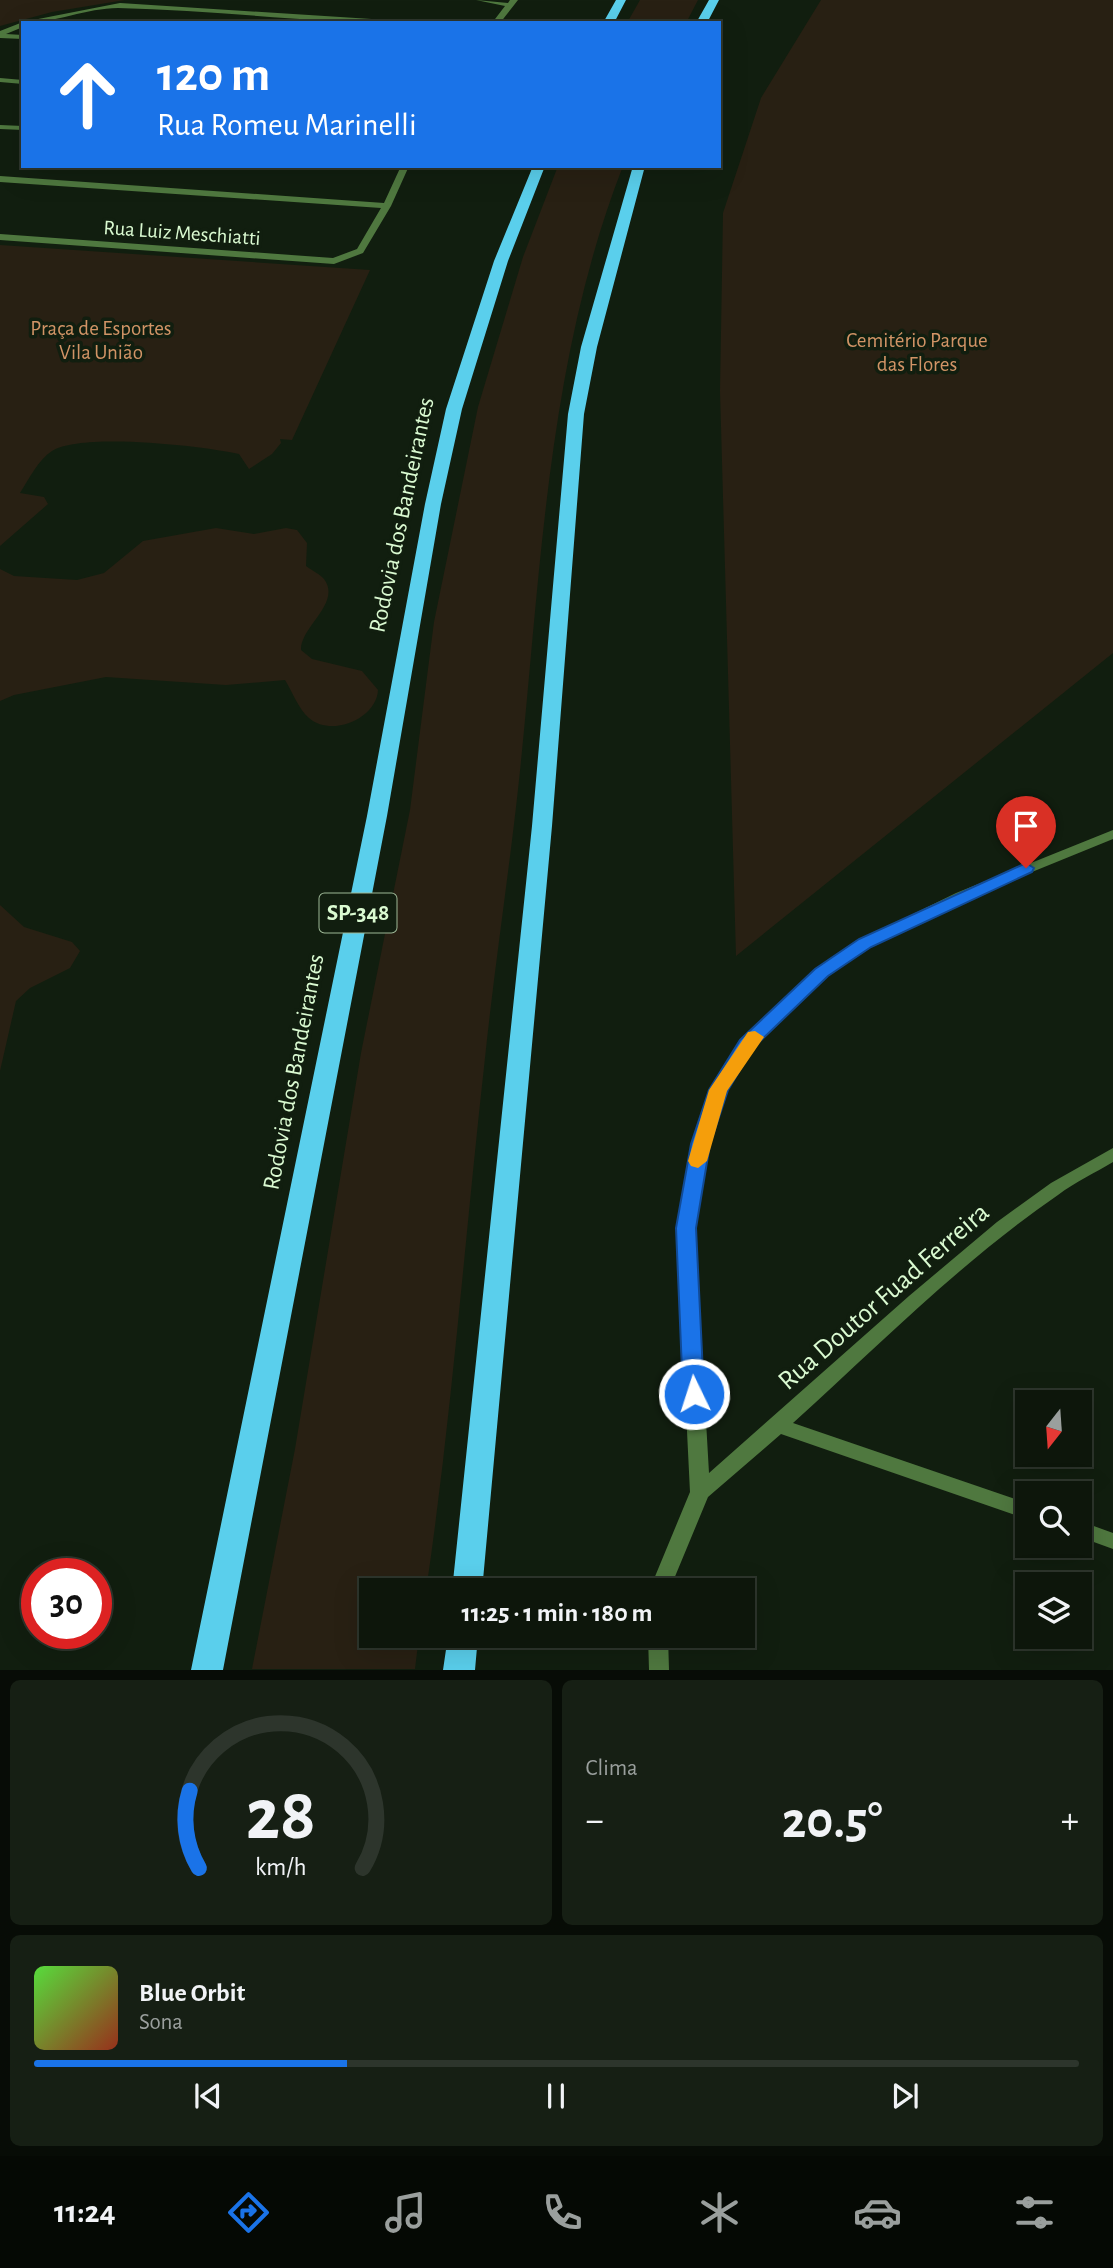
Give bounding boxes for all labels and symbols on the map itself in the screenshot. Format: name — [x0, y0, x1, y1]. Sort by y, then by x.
street label: Rua Luiz Meschiatti — [103, 217, 261, 249]
park label: Praça de Esportes Vila União — [30, 318, 172, 363]
park label: Cemitério Parque das Flores — [846, 330, 988, 375]
street label: Rodovia dos Bandeirantes — [365, 395, 439, 635]
pin — [996, 796, 1056, 868]
road number: SP-348 — [320, 893, 396, 932]
street label: Rodovia dos Bandeirantes — [259, 952, 329, 1192]
street label: Rua Doutor Fuad Ferreira — [773, 1198, 995, 1396]
position arrow — [657, 1357, 731, 1431]
north arrow — [1015, 1390, 1092, 1466]
speed limit sign: 30 — [21, 1558, 112, 1649]

